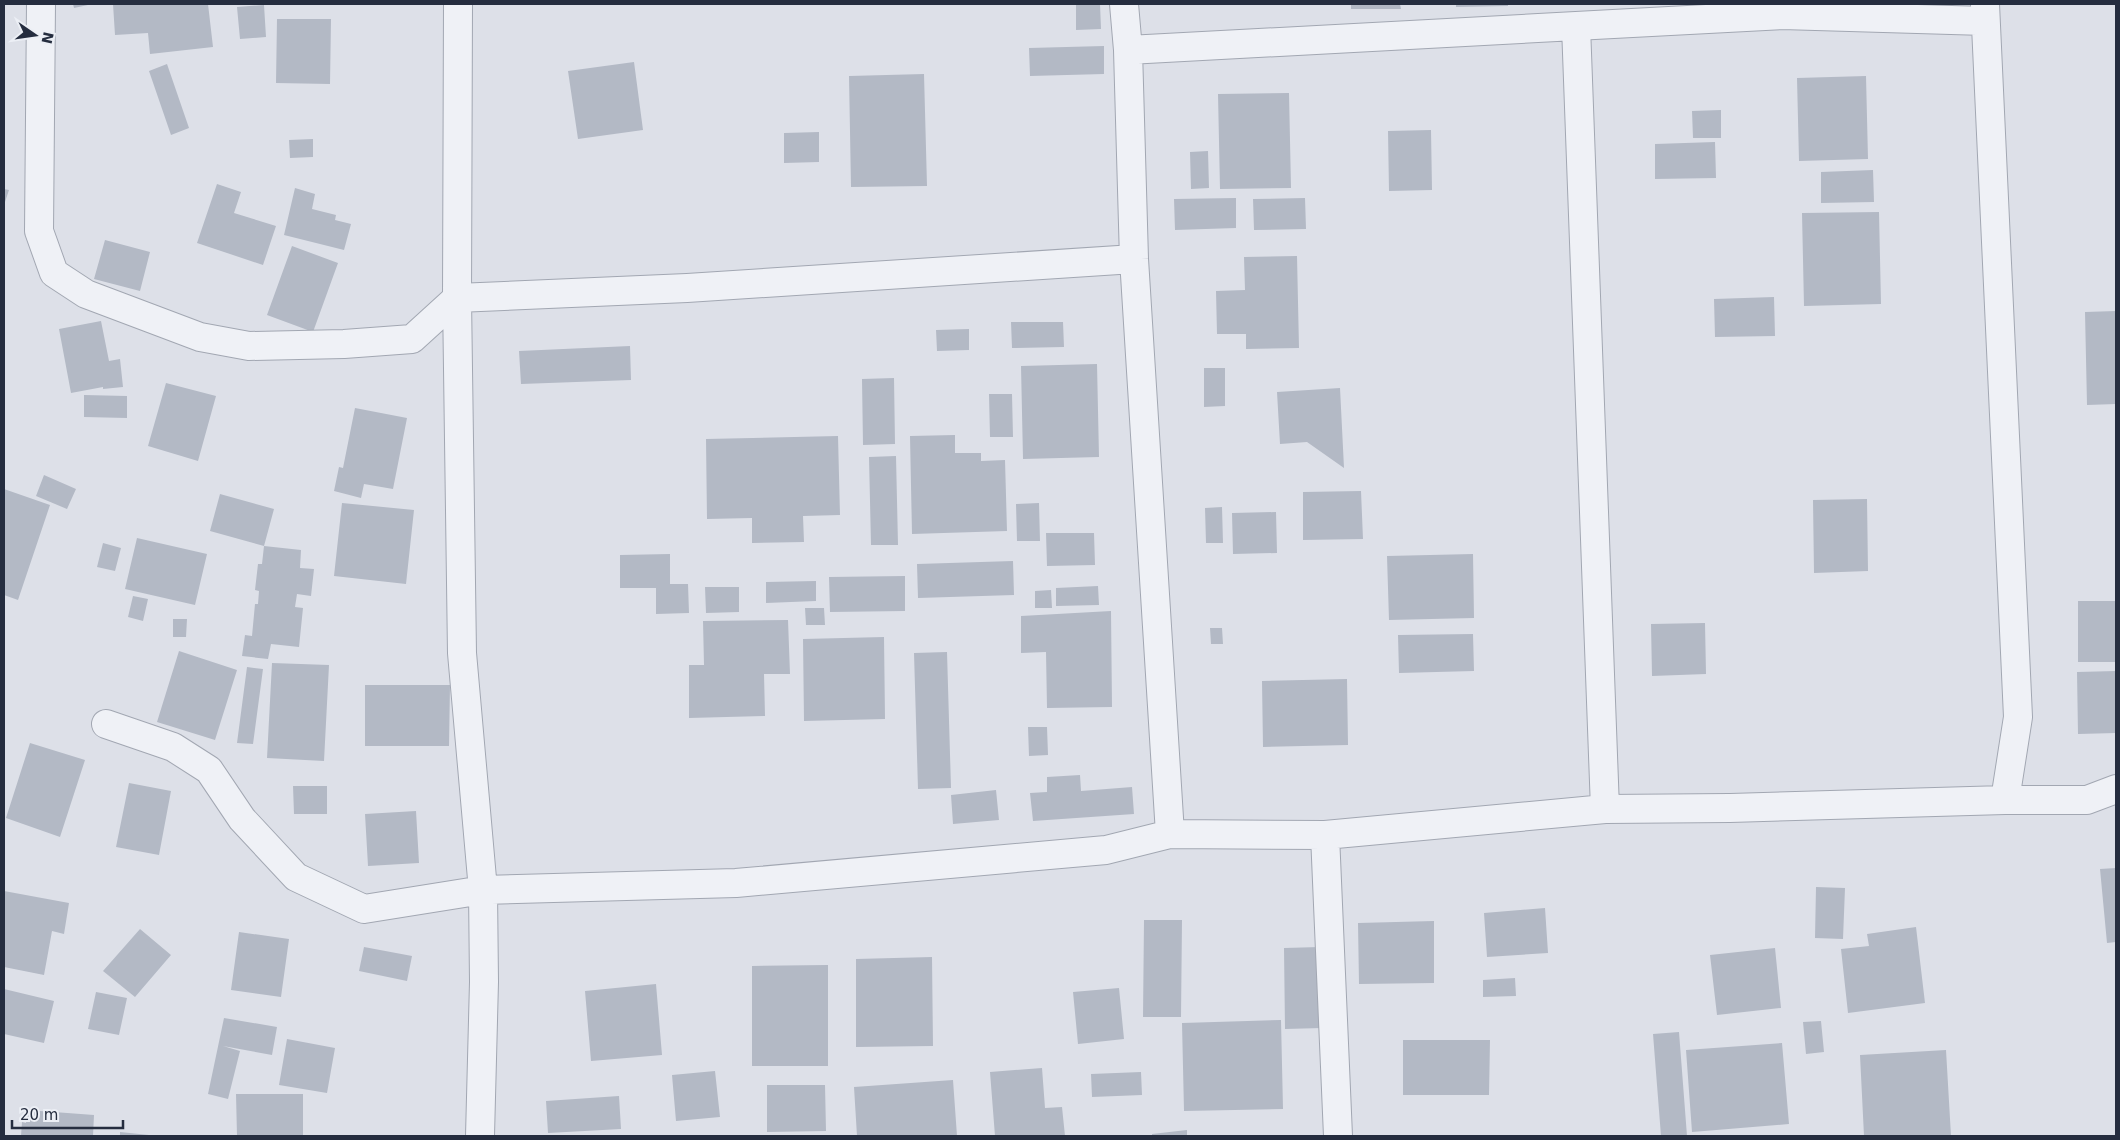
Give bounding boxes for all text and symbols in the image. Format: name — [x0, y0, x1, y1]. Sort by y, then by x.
north arrow — [10, 10, 60, 60]
text: N — [39, 30, 57, 45]
scale bar — [12, 1098, 124, 1130]
text: 20 m — [20, 1106, 58, 1124]

